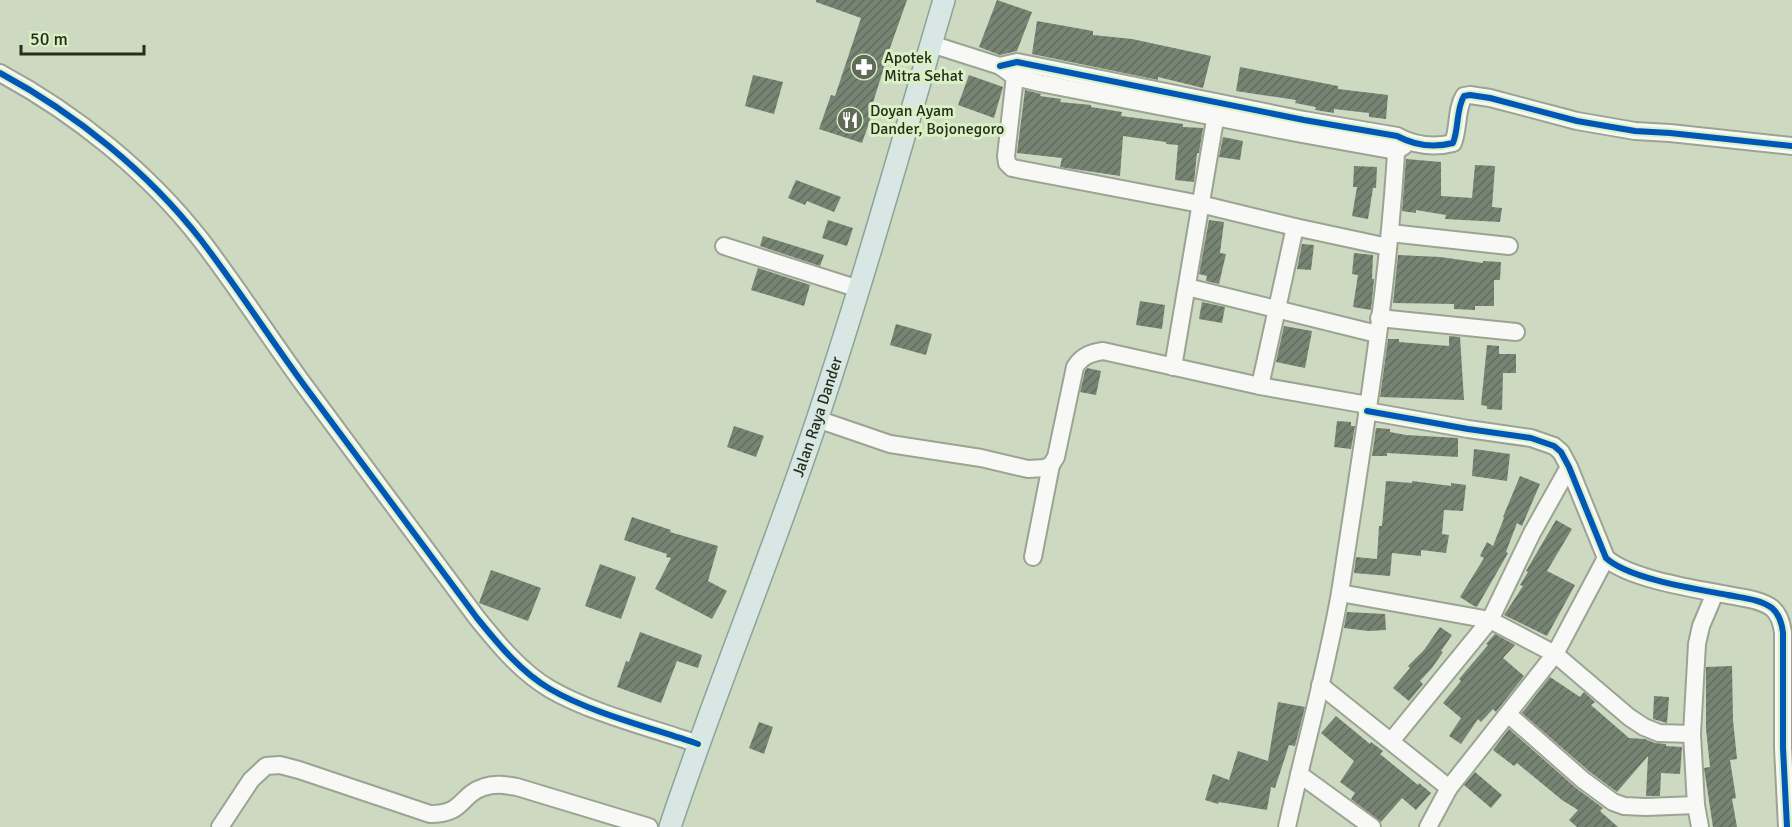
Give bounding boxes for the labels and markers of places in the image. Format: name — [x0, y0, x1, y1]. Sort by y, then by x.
place label: Apotek Mitra Sehat — [884, 48, 964, 86]
pharmacy icon: Apotek Mitra Sehat — [849, 52, 879, 82]
place label: Doyan Ayam Dander, Bojonegoro — [870, 101, 1004, 139]
restaurant icon: Doyan Ayam Dander, Bojonegoro — [835, 105, 865, 135]

